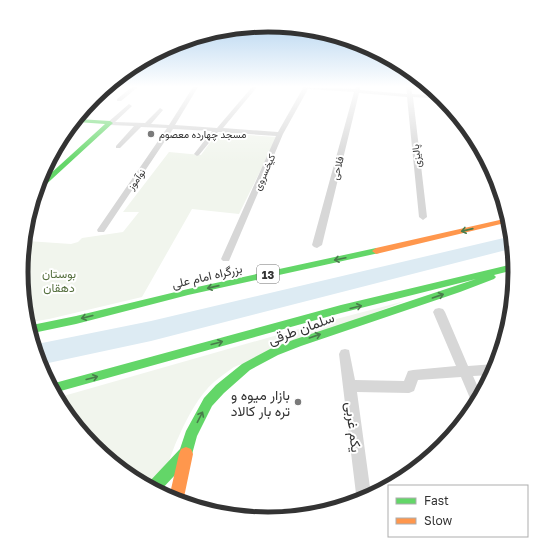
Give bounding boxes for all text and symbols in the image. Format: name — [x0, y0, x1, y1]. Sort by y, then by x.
place label: مسجد چهارده معصوم — [159, 128, 246, 142]
marker: مسجد چهارده معصوم — [146, 129, 156, 139]
street label: پالیزی — [409, 143, 425, 168]
street label: کیخسروی — [251, 151, 278, 192]
street label: فلاحی — [328, 155, 347, 181]
street label: نوآموز — [124, 166, 148, 193]
one-way arrow — [461, 226, 474, 234]
one-way arrow — [334, 256, 347, 264]
street label: بزرگراه امام علی — [170, 261, 244, 292]
road number: 13 — [257, 265, 279, 283]
park label: بوستان دهقان — [42, 266, 76, 295]
one-way arrow — [207, 283, 220, 291]
one-way arrow — [432, 292, 445, 299]
one-way arrow — [349, 302, 362, 310]
street label: سلمان طرقی — [266, 308, 337, 349]
one-way arrow — [81, 314, 94, 322]
one-way arrow — [308, 332, 320, 340]
one-way arrow — [210, 339, 223, 346]
one-way arrow — [85, 374, 98, 381]
place label: بازار میوه و تره بار کالاد — [231, 386, 290, 420]
marker: بازار میوه و تره بار کالاد — [293, 397, 303, 407]
street label: یکم غربی — [341, 401, 366, 453]
one-way arrow — [197, 411, 205, 423]
legend — [388, 485, 528, 537]
text: Fast — [424, 493, 449, 508]
text: Slow — [424, 513, 452, 528]

